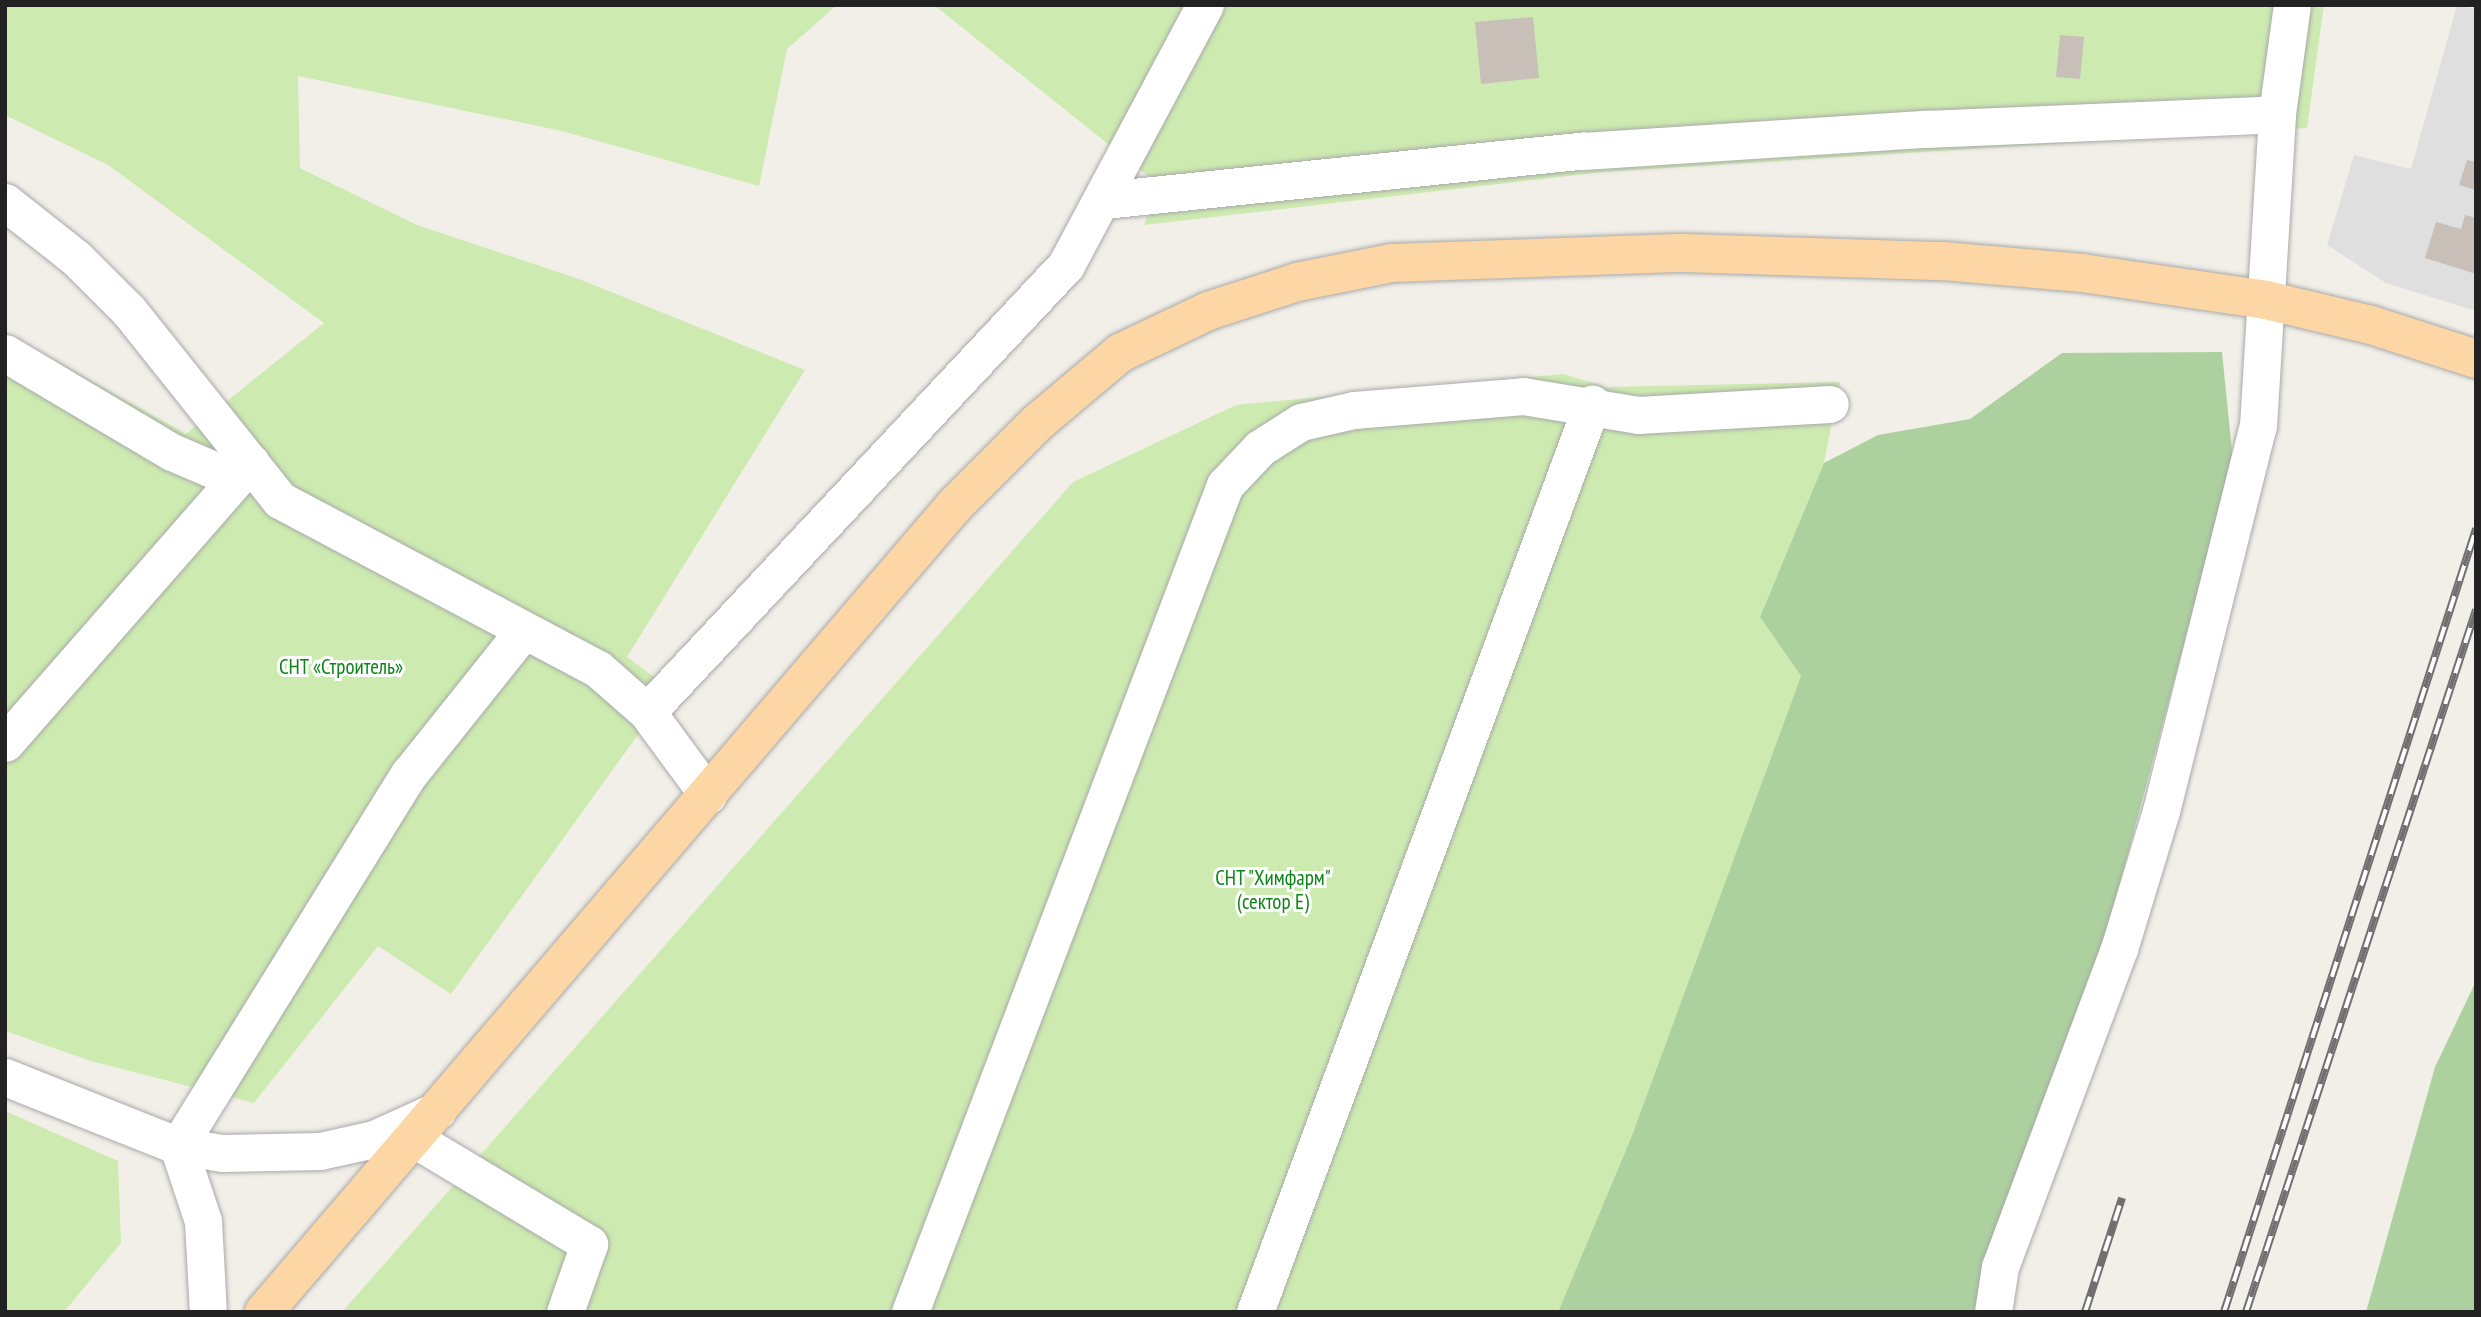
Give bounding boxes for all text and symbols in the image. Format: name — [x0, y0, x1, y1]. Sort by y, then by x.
park label: СНТ «Строитель» — [279, 654, 403, 680]
park label: СНТ "Химфарм" (сектор Е) — [1214, 865, 1332, 915]

